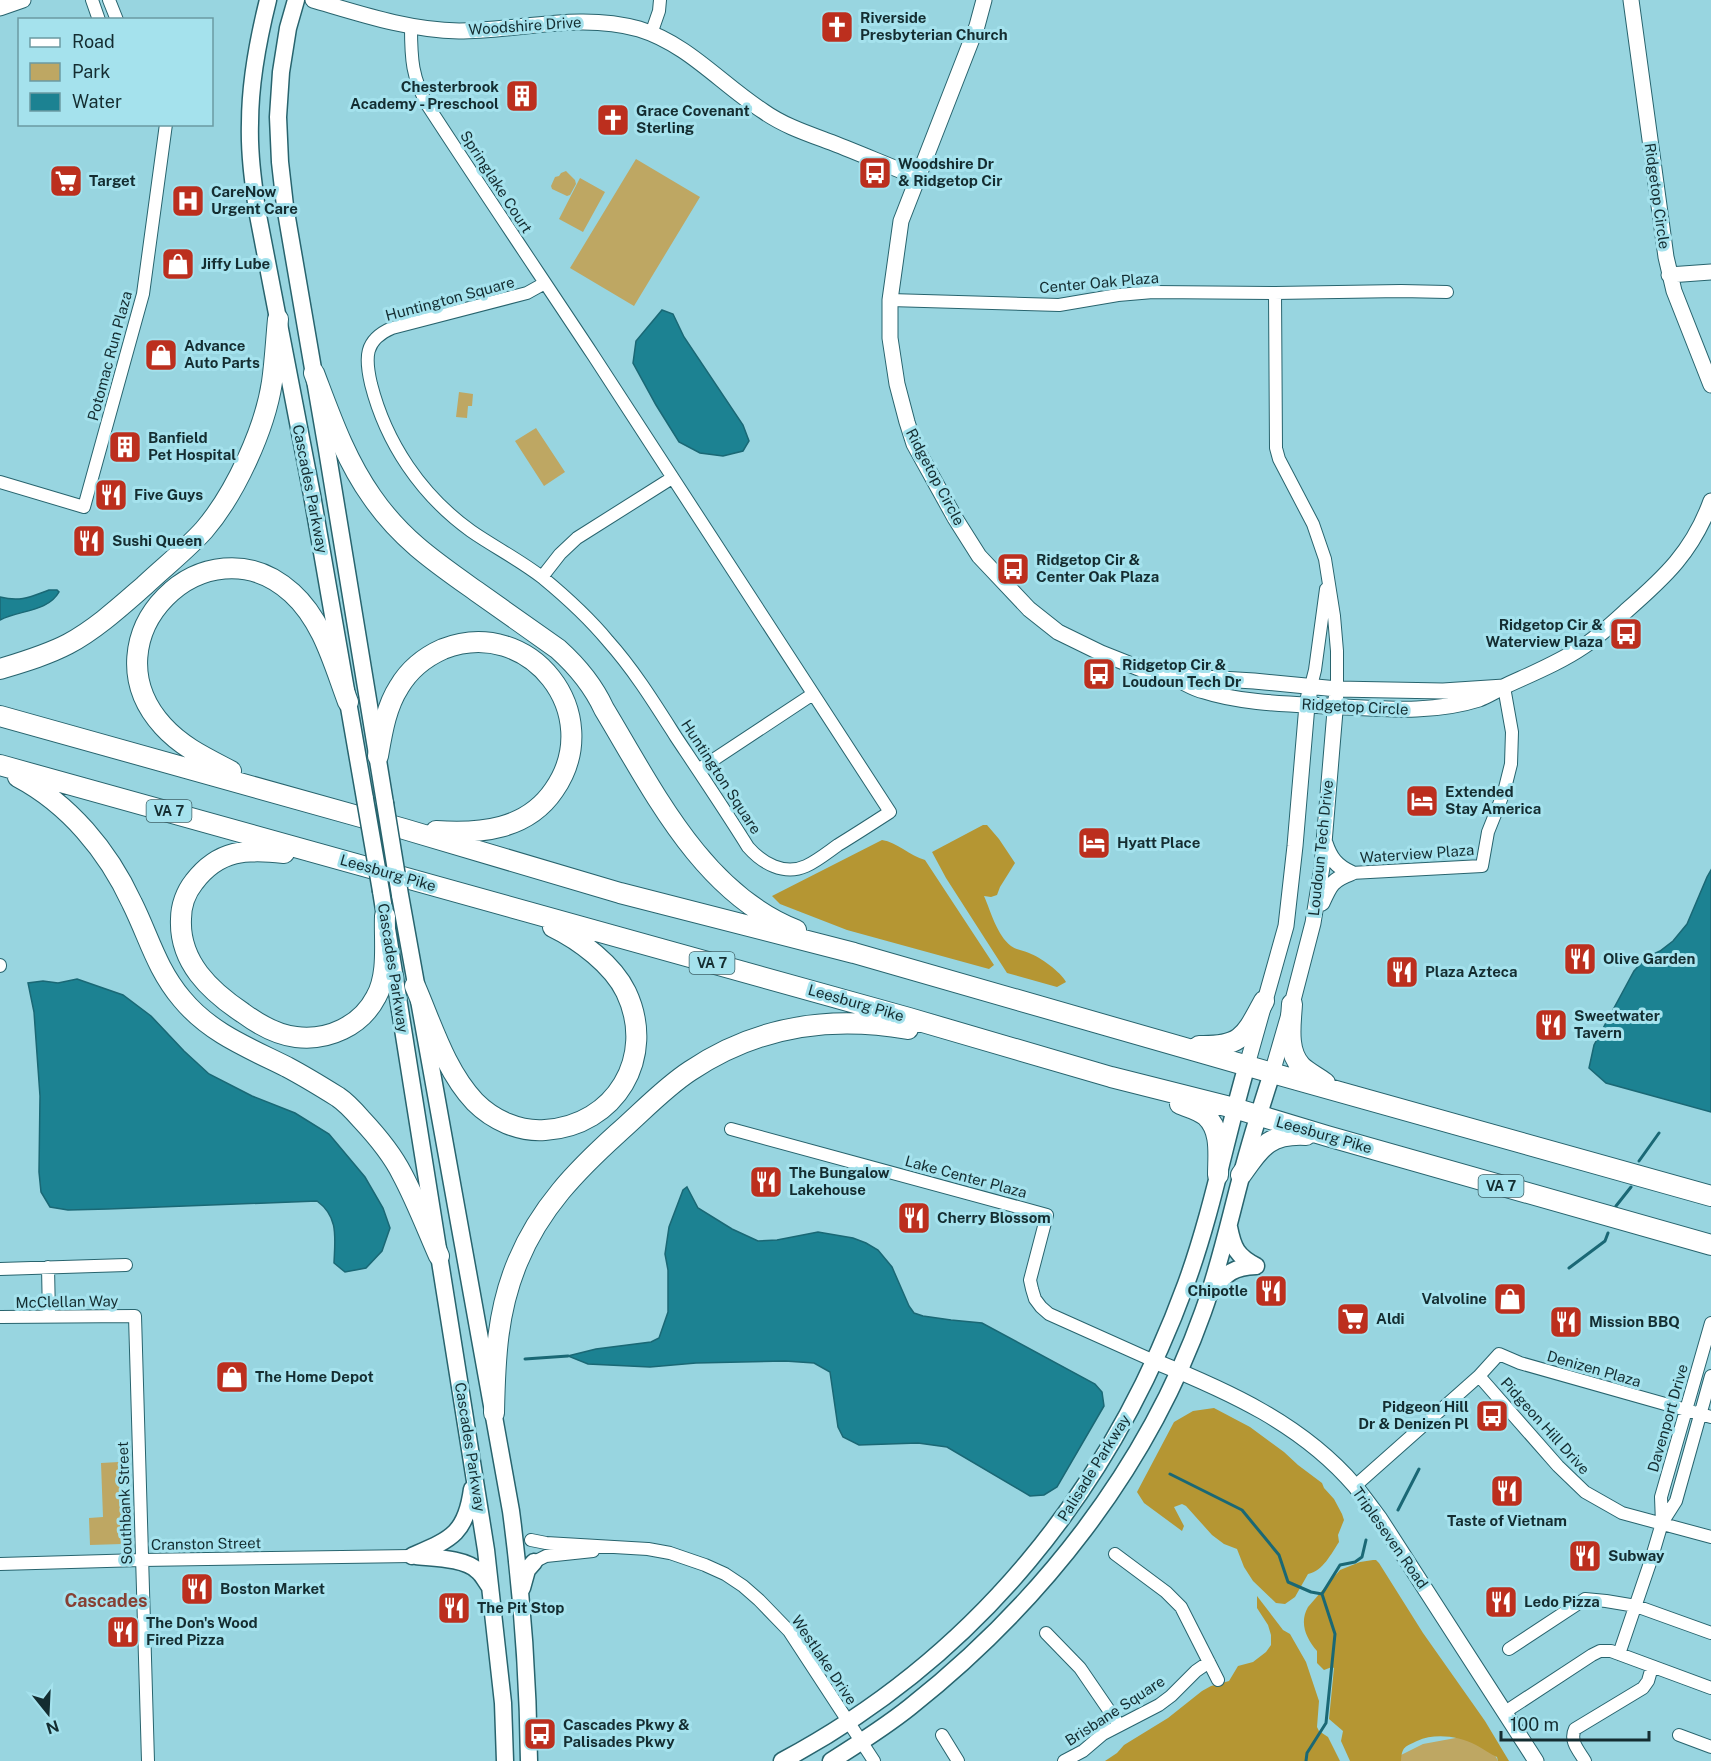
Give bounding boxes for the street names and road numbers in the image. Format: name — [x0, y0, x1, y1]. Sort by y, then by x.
street label: Woodshire Drive — [468, 13, 582, 38]
street label: Springlake Court — [457, 127, 536, 236]
street label: Ridgetop Circle — [1642, 142, 1673, 250]
street label: Center Oak Plaza — [1039, 269, 1159, 296]
street label: Huntington Square — [383, 273, 516, 324]
street label: Potomac Run Plaza — [84, 289, 135, 423]
street label: Cascades Parkway — [290, 423, 331, 555]
street label: Ridgetop Circle — [903, 425, 968, 528]
street label: Ridgetop Circle — [1301, 695, 1409, 718]
street label: Huntington Square — [678, 716, 765, 837]
street label: Loudoun Tech Drive — [1305, 779, 1336, 917]
road number: VA 7 — [146, 800, 192, 822]
street label: Waterview Plaza — [1359, 841, 1475, 866]
street label: Leesburg Pike — [338, 851, 438, 894]
street label: Cascades Parkway — [375, 902, 412, 1034]
road number: VA 7 — [690, 952, 734, 974]
street label: Leesburg Pike — [806, 981, 906, 1024]
street label: Leesburg Pike — [1274, 1113, 1374, 1156]
street label: Lake Center Plaza — [903, 1152, 1029, 1201]
road number: VA 7 — [1478, 1175, 1524, 1197]
street label: McClellan Way — [15, 1292, 119, 1311]
street label: Denizen Plaza — [1545, 1347, 1643, 1390]
street label: Davenport Drive — [1644, 1362, 1691, 1474]
street label: Pidgeon Hill Drive — [1497, 1374, 1593, 1478]
street label: Cascades Parkway — [452, 1381, 489, 1513]
street label: Palisade Parkway — [1054, 1411, 1133, 1524]
street label: Southbank Street — [114, 1441, 135, 1565]
street label: Tripleseven Road — [1349, 1484, 1432, 1591]
street label: Cranston Street — [151, 1534, 262, 1553]
street label: Westlake Drive — [788, 1612, 861, 1708]
street label: Brisbane Square — [1062, 1672, 1168, 1749]

